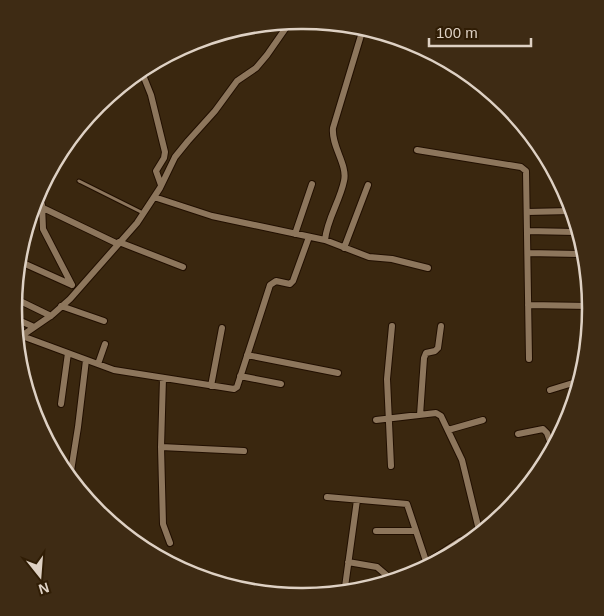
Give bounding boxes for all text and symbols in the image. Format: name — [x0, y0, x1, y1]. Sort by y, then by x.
scale bar — [429, 15, 532, 47]
text: 100 m — [436, 24, 478, 41]
north arrow — [15, 551, 65, 601]
text: N — [37, 579, 51, 598]

